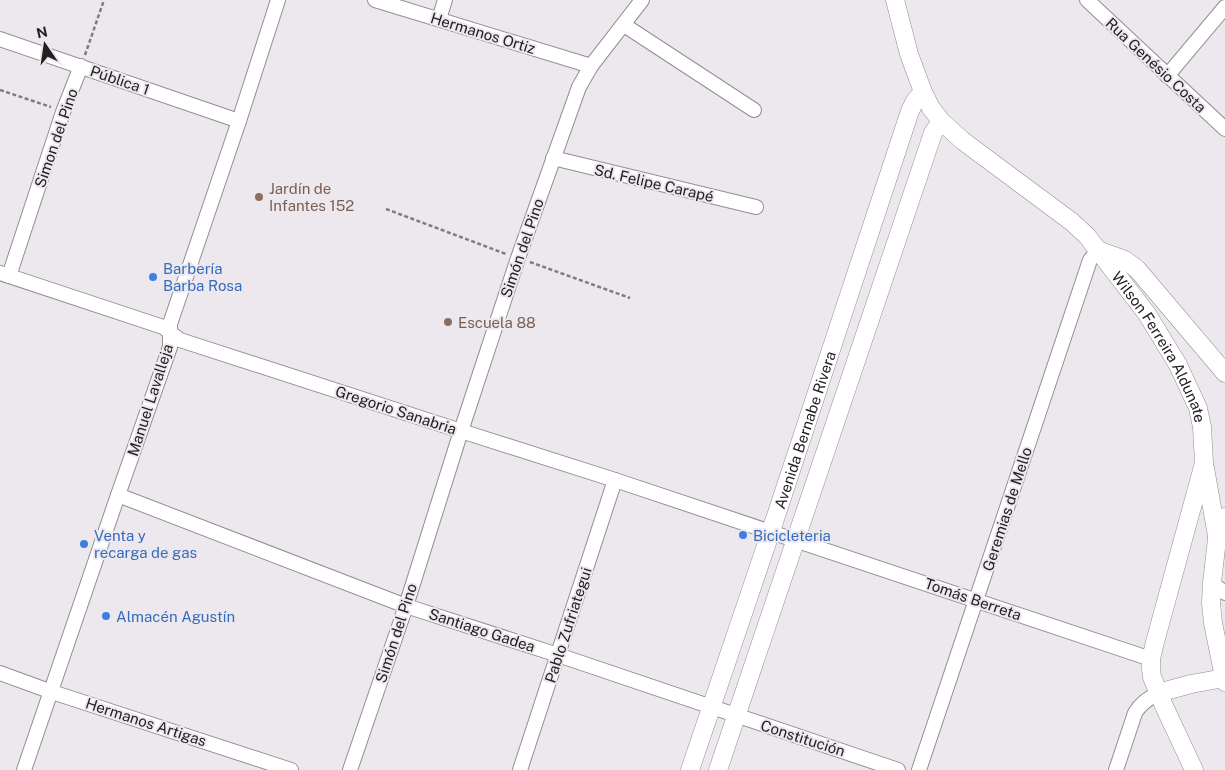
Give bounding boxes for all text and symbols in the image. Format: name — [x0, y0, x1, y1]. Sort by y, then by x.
street label: Hermanos Ortiz — [429, 9, 537, 57]
street label: Rua Genésio Costa — [1102, 14, 1210, 116]
north arrow — [20, 20, 70, 70]
text: N — [35, 23, 49, 41]
street label: Pública 1 — [88, 62, 152, 98]
street label: Simon del Pino — [31, 86, 81, 190]
street label: Sd. Felipe Carapé — [593, 161, 715, 205]
place label: Jardín de Infantes 152 — [269, 180, 354, 214]
marker: Jardín de Infantes 152 — [253, 191, 265, 203]
street label: Simón del Pino — [497, 196, 547, 300]
place label: Barbería Barba Rosa — [163, 260, 242, 294]
street label: Wilson Ferreira Aldunate — [1109, 268, 1209, 424]
marker: Barbería Barba Rosa — [147, 271, 159, 283]
place label: Escuela 88 — [458, 314, 536, 331]
marker: Escuela 88 — [442, 316, 454, 328]
street label: Manuel Lavalleja — [124, 342, 176, 458]
street label: Avenida Bernabe Rivera — [771, 349, 838, 511]
street label: Gregorio Sanabria — [333, 382, 459, 438]
street label: Geremias de Mello — [979, 445, 1035, 573]
place label: Venta y recarga de gas — [94, 527, 197, 561]
place label: Bicicleteria — [753, 527, 831, 544]
marker: Bicicleteria — [737, 529, 749, 541]
marker: Venta y recarga de gas — [78, 538, 90, 550]
street label: Pablo Zufriategui — [541, 565, 595, 685]
street label: Tomás Berreta — [922, 574, 1024, 624]
street label: Simón del Pino — [372, 581, 420, 685]
street label: Santiago Gadea — [427, 605, 537, 655]
place label: Almacén Agustín — [116, 608, 235, 625]
marker: Almacén Agustín — [100, 610, 112, 622]
street label: Hermanos Artigas — [83, 694, 209, 750]
street label: Constitución — [759, 716, 847, 760]

